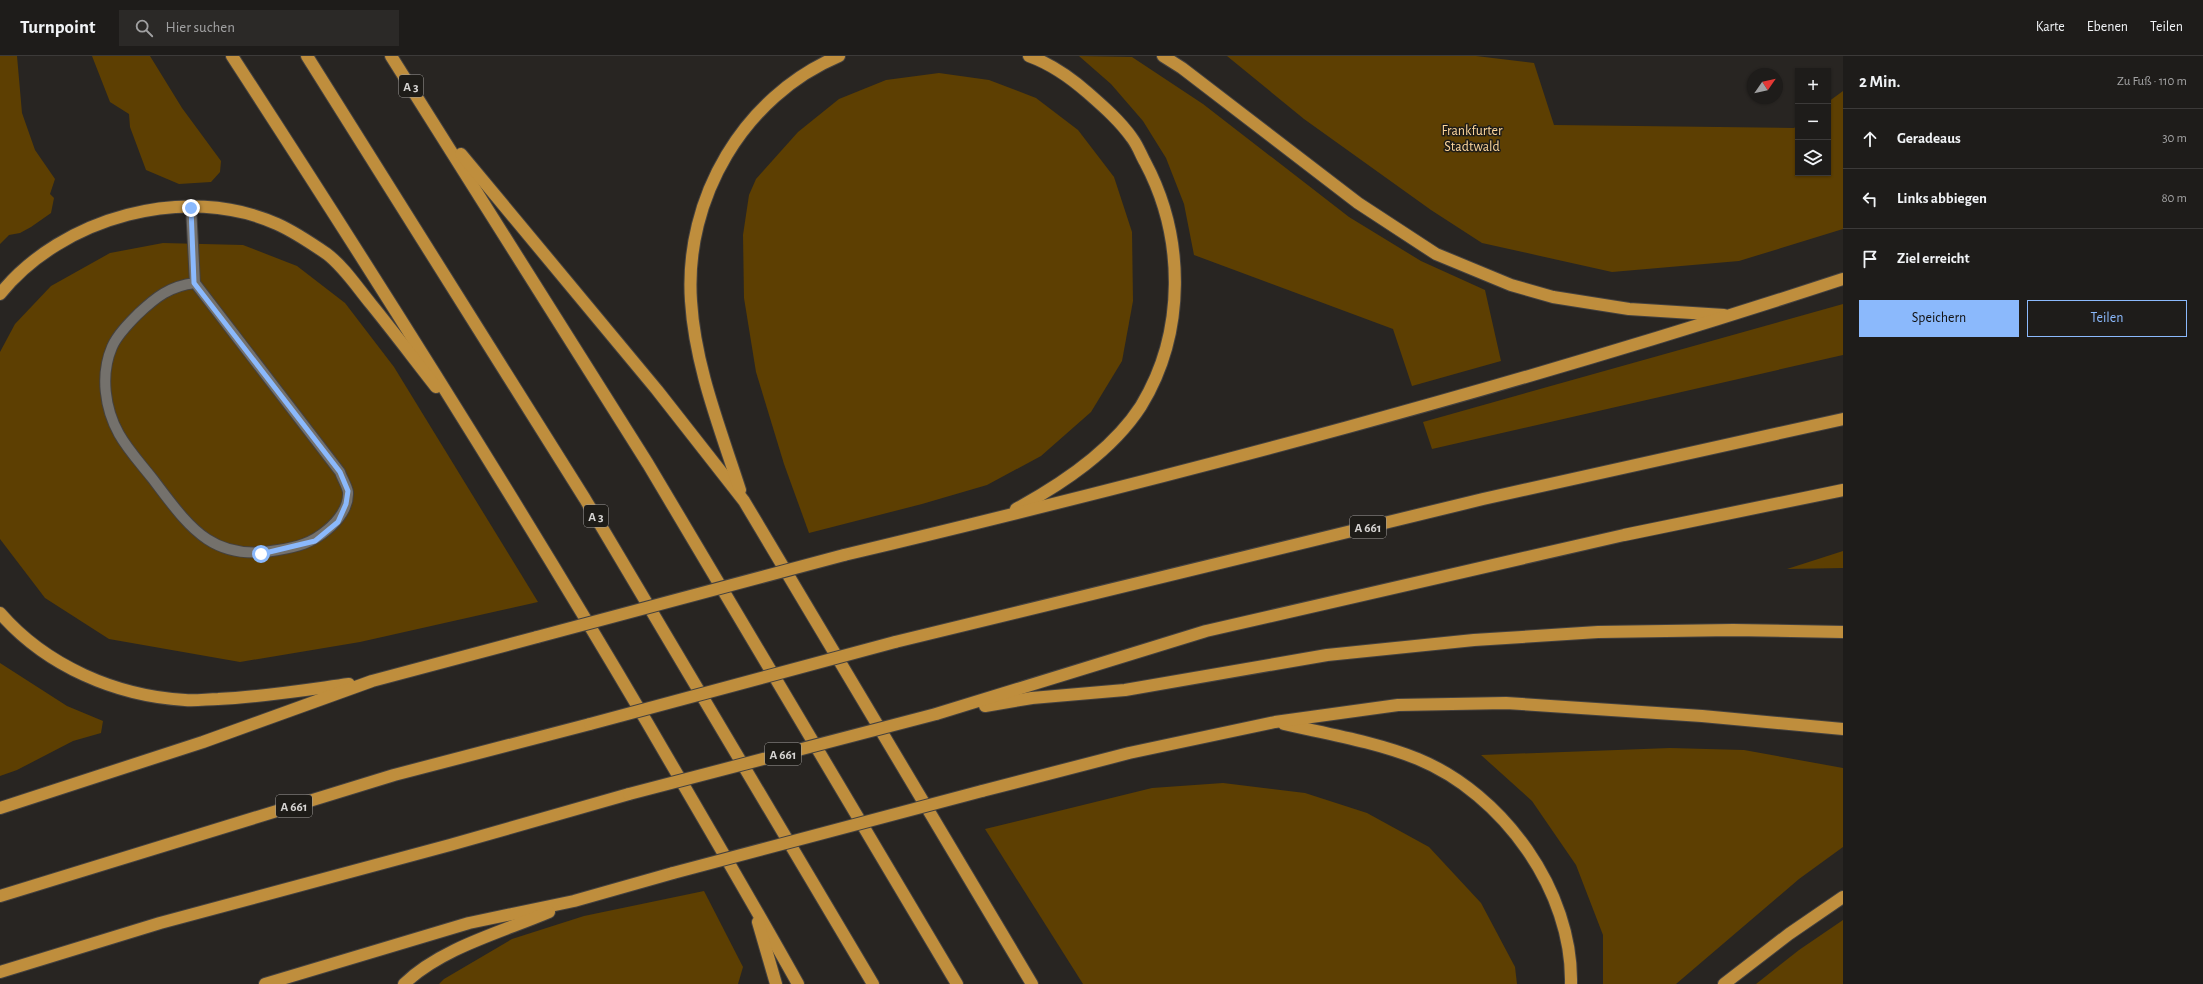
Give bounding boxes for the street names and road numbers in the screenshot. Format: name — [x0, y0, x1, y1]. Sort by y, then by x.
road number: A 3 — [399, 75, 423, 97]
road number: A 3 — [584, 505, 608, 527]
road number: A 661 — [1350, 516, 1386, 538]
road number: A 661 — [765, 743, 801, 765]
road number: A 661 — [276, 795, 312, 817]

